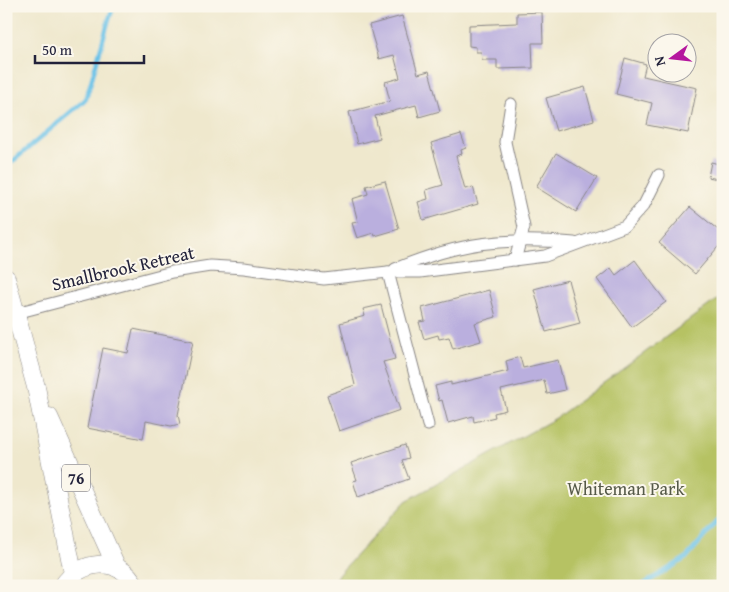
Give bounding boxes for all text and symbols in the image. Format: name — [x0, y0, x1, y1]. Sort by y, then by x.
scale bar — [35, 32, 144, 64]
north arrow — [646, 32, 696, 82]
text: 50 m — [42, 39, 73, 60]
text: N — [648, 54, 670, 68]
street label: Smallbrook Retreat — [49, 238, 198, 298]
road number: 76 — [62, 464, 90, 492]
park label: Whiteman Park — [567, 475, 686, 502]

